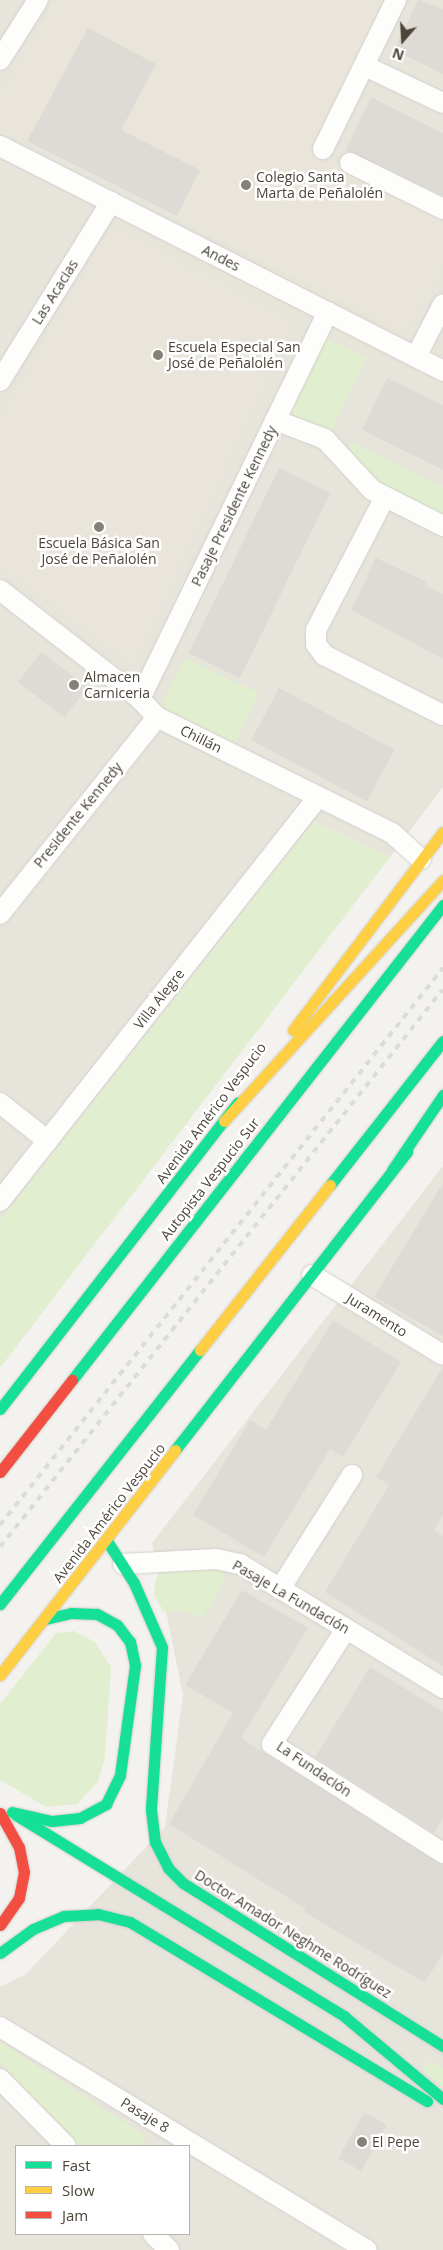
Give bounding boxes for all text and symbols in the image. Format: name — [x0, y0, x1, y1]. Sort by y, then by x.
north arrow — [378, 15, 428, 65]
text: N — [389, 44, 406, 65]
place label: Colegio Santa Marta de Peñalolén — [256, 169, 383, 202]
marker: Colegio Santa Marta de Peñalolén — [240, 179, 252, 191]
street label: Andes — [199, 241, 243, 275]
street label: Las Acacias — [28, 256, 82, 328]
place label: Escuela Especial San José de Peñalolén — [168, 339, 301, 372]
marker: Escuela Especial San José de Peñalolén — [152, 349, 164, 361]
street label: Pasaje Presidente Kennedy — [188, 423, 280, 589]
marker: Escuela Básica San José de Peñalolén — [93, 521, 105, 533]
place label: Escuela Básica San José de Peñalolén — [38, 535, 160, 568]
place label: Almacen Carniceria — [84, 669, 150, 702]
marker: Almacen Carniceria — [68, 679, 80, 691]
street label: Chillán — [177, 722, 225, 756]
street label: Presidente Kennedy — [30, 759, 126, 871]
street label: Villa Alegre — [130, 966, 188, 1032]
street label: Avenida Américo Vespucio — [152, 1039, 270, 1187]
street label: Autopista Vespucio Sur — [157, 1115, 263, 1243]
street label: Juramento — [343, 1290, 411, 1340]
street label: Avenida Américo Vespucio — [49, 1440, 169, 1586]
street label: Pasaje La Fundación — [229, 1557, 353, 1637]
street label: La Fundación — [273, 1738, 355, 1800]
street label: Doctor Amador Neghme Rodríguez — [192, 1866, 394, 2002]
street label: Pasaje 8 — [118, 2094, 172, 2136]
place label: El Pepe — [372, 2134, 420, 2150]
marker: El Pepe — [356, 2136, 368, 2148]
legend — [15, 2145, 190, 2235]
text: Fast — [62, 2155, 91, 2175]
text: Slow — [62, 2180, 95, 2200]
text: Jam — [62, 2205, 88, 2225]

